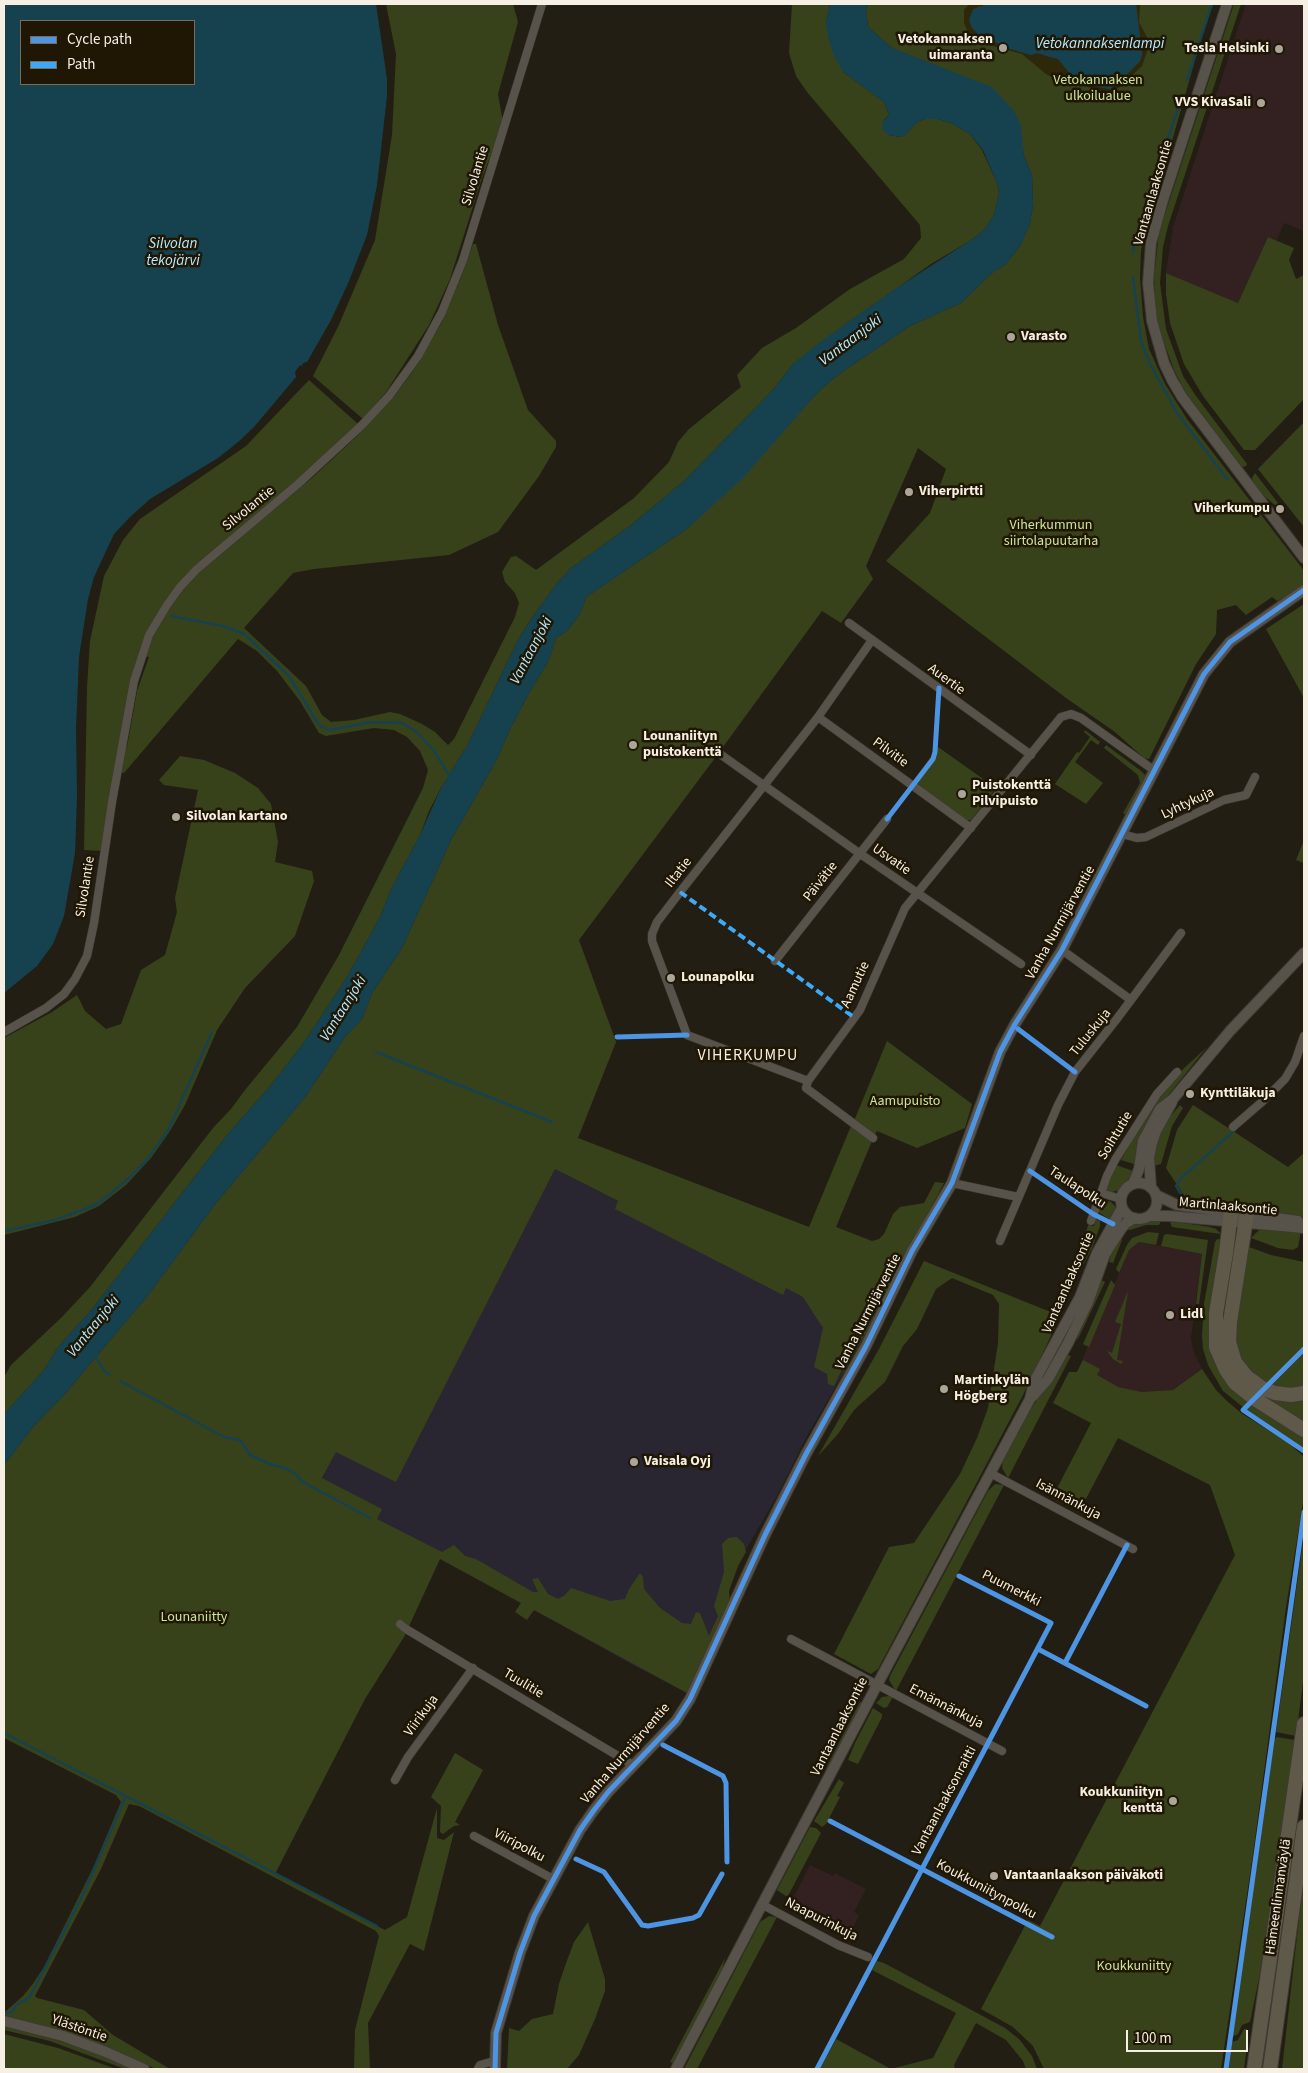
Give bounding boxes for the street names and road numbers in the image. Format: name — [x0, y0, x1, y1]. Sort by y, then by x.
street label: Vantaanlaaksontie — [1131, 138, 1177, 248]
street label: Silvolantie — [459, 144, 493, 208]
street label: Silvolantie — [220, 483, 278, 535]
street label: Auertie — [924, 661, 968, 699]
street label: Pilvitie — [869, 734, 911, 772]
street label: Lyhtykuja — [1159, 784, 1217, 824]
street label: Usvatie — [869, 841, 913, 879]
street label: Silvolantie — [73, 855, 99, 919]
street label: Iltatie — [662, 855, 696, 891]
street label: Päivätie — [800, 859, 842, 905]
street label: Vanha Nurmijärventie — [1023, 863, 1099, 983]
street label: Aamutie — [838, 959, 874, 1011]
street label: Tuluskuja — [1067, 1006, 1115, 1060]
street label: Soihtutie — [1095, 1109, 1137, 1163]
street label: Taulapolku — [1045, 1163, 1109, 1213]
street label: Martinlaaksontie — [1178, 1194, 1278, 1220]
street label: Vantaanlaaksontie — [1039, 1230, 1099, 1336]
street label: Vanha Nurmijärventie — [833, 1251, 905, 1373]
street label: Isännänkuja — [1032, 1476, 1104, 1524]
street label: Puumerkki — [979, 1567, 1043, 1611]
street label: Tuulitie — [500, 1665, 546, 1703]
street label: Vantaanlaaksontie — [808, 1675, 872, 1779]
street label: Emännänkuja — [906, 1681, 986, 1733]
street label: Viirikuja — [401, 1692, 443, 1740]
street label: Vanha Nurmijärventie — [578, 1700, 674, 1808]
street label: Vantaanlaaksonraitti — [909, 1744, 981, 1858]
street label: Viiripolku — [490, 1826, 548, 1866]
street label: Hämeenlinnanväylä — [1263, 1838, 1295, 1956]
street label: Koukkuniitynpolku — [933, 1856, 1039, 1924]
street label: Naapurinkuja — [782, 1894, 860, 1946]
street label: Ylästöntie — [49, 2012, 109, 2046]

